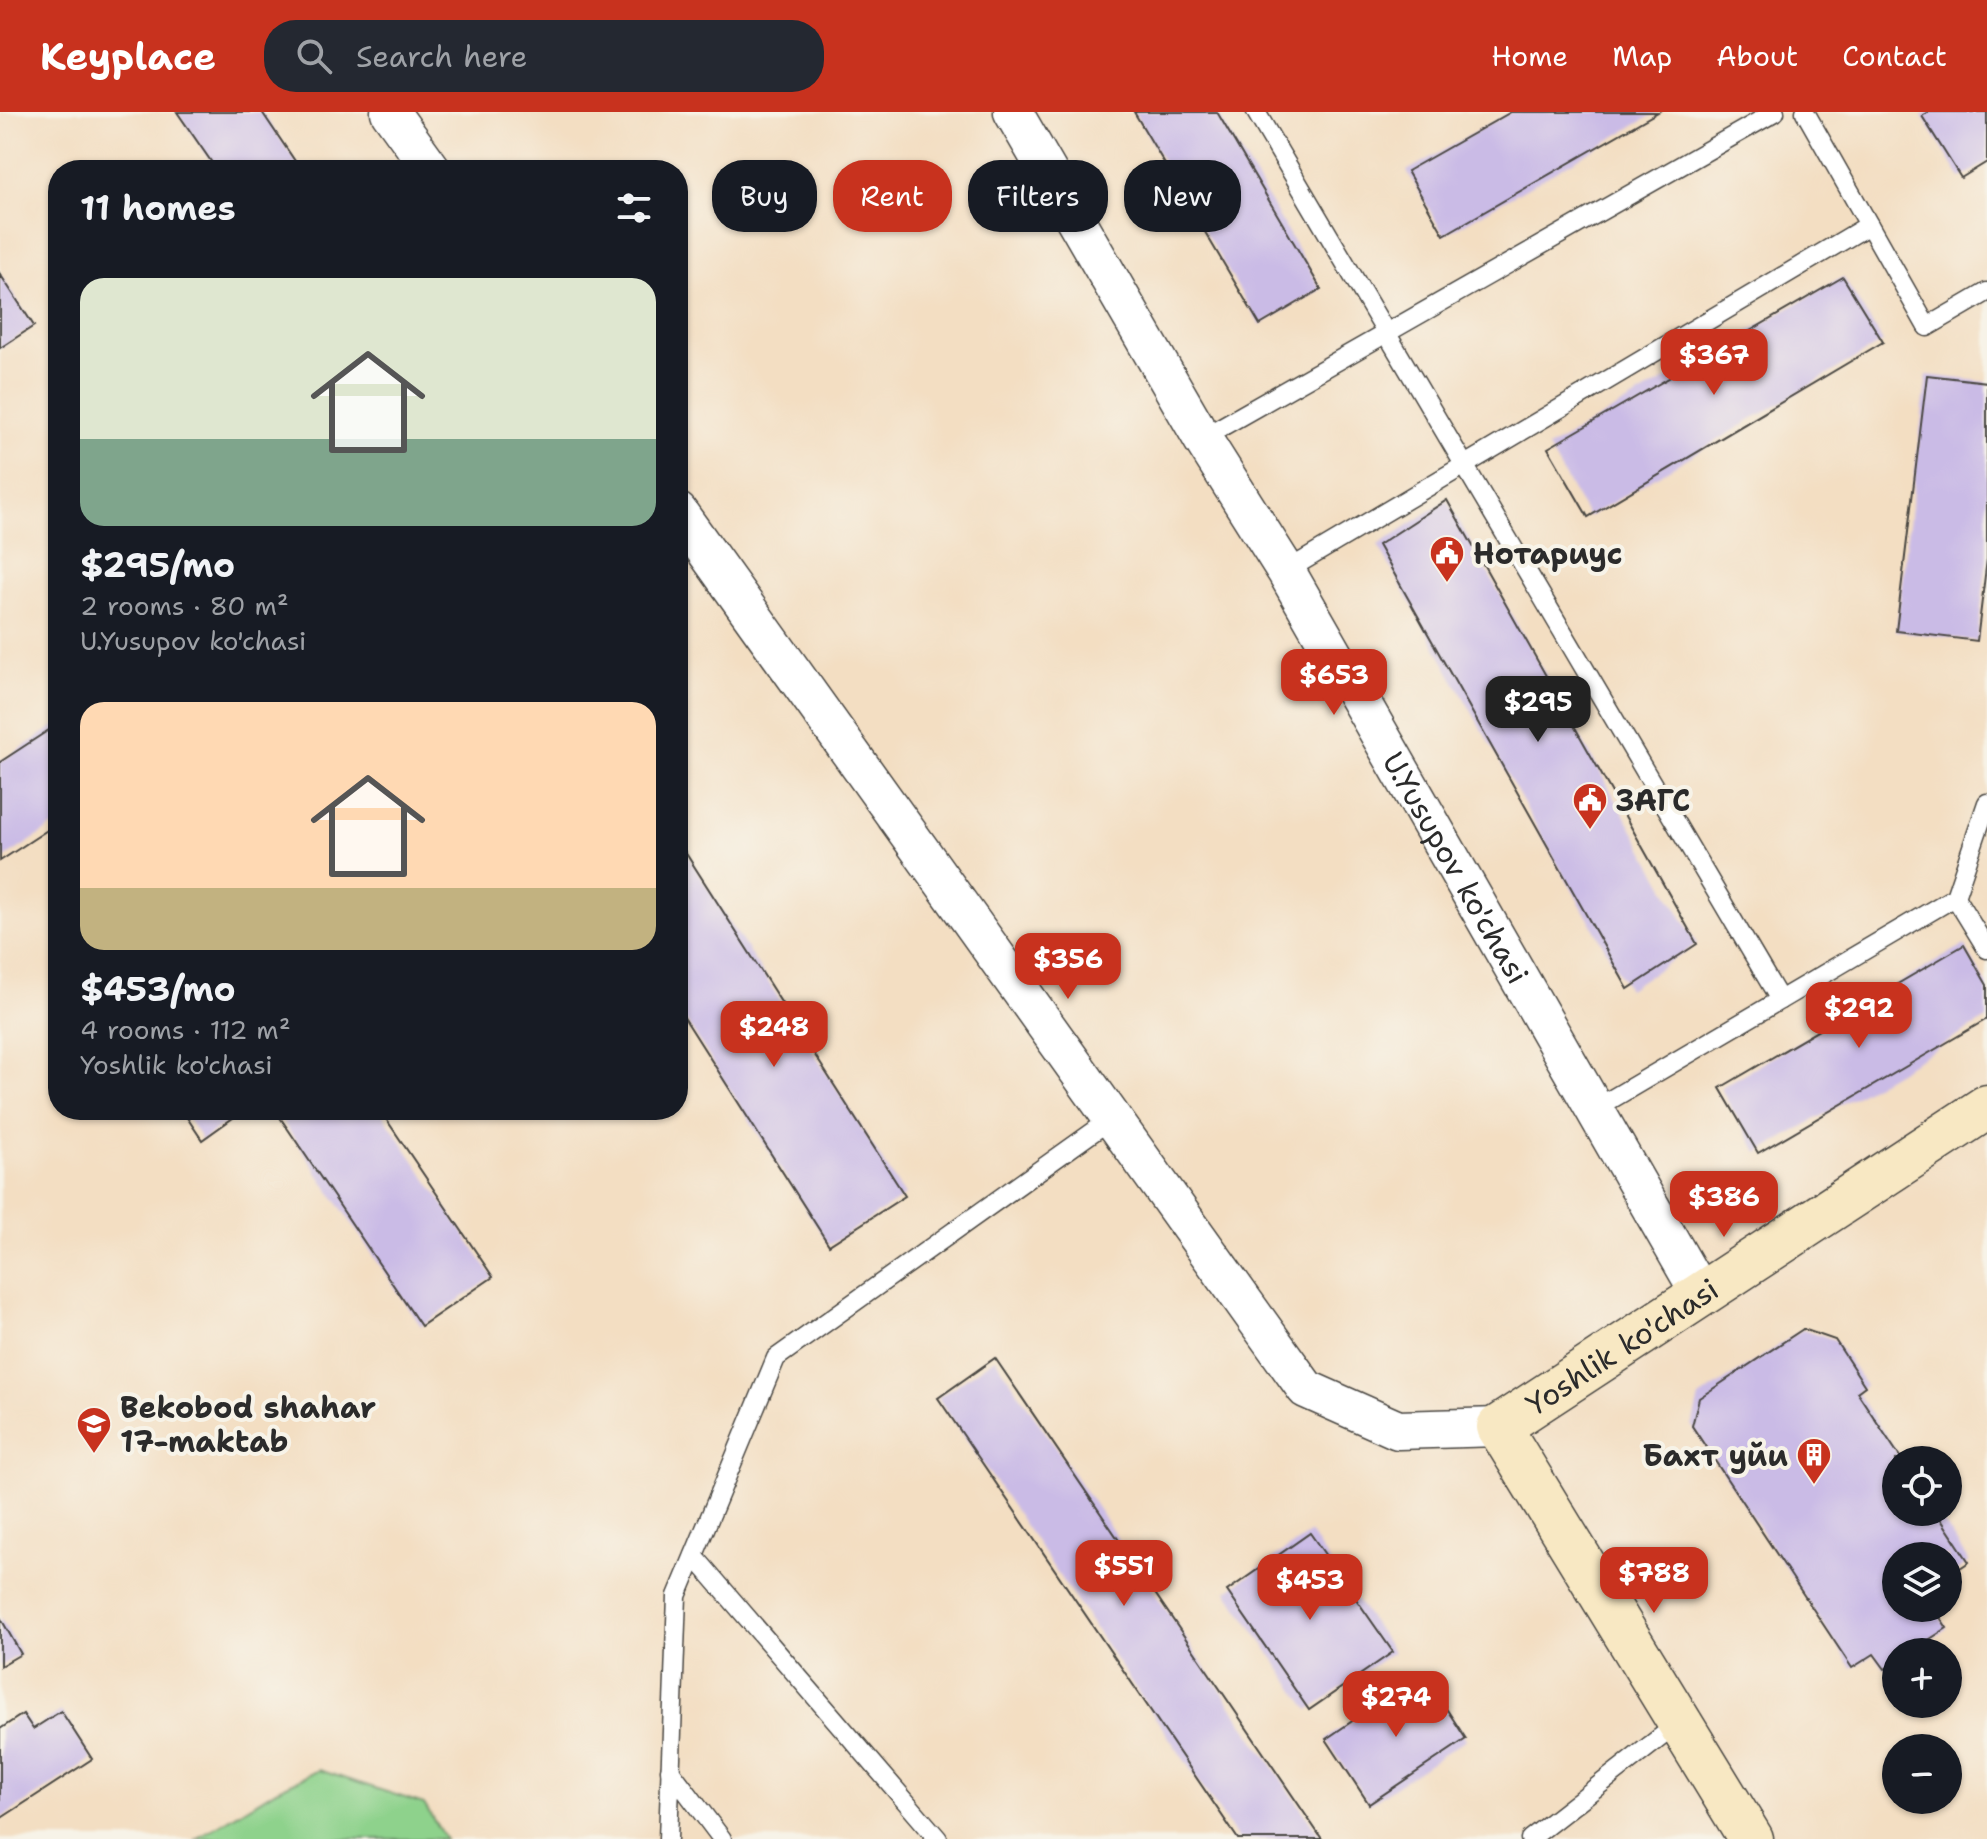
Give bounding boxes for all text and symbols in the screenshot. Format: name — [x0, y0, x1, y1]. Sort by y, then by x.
search box — [264, 20, 824, 92]
text: Keyplace — [40, 31, 216, 82]
icon: search — [292, 34, 336, 78]
text: Search here — [356, 36, 527, 77]
text: Home — [1491, 37, 1568, 75]
text: Map — [1612, 37, 1672, 75]
text: About — [1716, 37, 1798, 75]
text: Contact — [1842, 37, 1947, 75]
chip: Buy — [712, 160, 817, 232]
chip: Rent — [833, 160, 952, 232]
chip: Filters — [968, 160, 1108, 232]
chip: New — [1124, 160, 1241, 232]
text: 11 homes — [80, 185, 236, 231]
icon: filters — [612, 186, 656, 230]
pin: $367 — [1667, 329, 1761, 397]
icon: home — [296, 330, 440, 474]
text: $367 — [1679, 337, 1749, 372]
place label: Нотариус — [1473, 533, 1623, 574]
public building icon: Нотариус — [1428, 534, 1466, 584]
text: $295/mo — [80, 542, 235, 588]
text: 2 rooms · 80 m² — [80, 588, 289, 623]
text: U.Yusupov ko'chasi — [80, 623, 306, 658]
pin: $653 — [1287, 649, 1381, 717]
text: $653 — [1299, 657, 1369, 692]
pin: $295 — [1491, 676, 1585, 744]
text: $295 — [1504, 684, 1572, 719]
street label: U.Yusupov ko'chasi — [1373, 744, 1539, 991]
icon: home — [296, 754, 440, 898]
place label: ЗАГС — [1616, 780, 1690, 821]
public building icon: ЗАГС — [1571, 781, 1609, 831]
pin: $356 — [1021, 933, 1115, 1001]
text: $356 — [1033, 941, 1103, 976]
text: $453/mo — [80, 966, 236, 1012]
pin: $292 — [1812, 982, 1906, 1050]
text: $292 — [1824, 990, 1894, 1025]
pin: $248 — [727, 1001, 821, 1069]
text: $248 — [739, 1009, 809, 1044]
text: 4 rooms · 112 m² — [80, 1012, 291, 1047]
text: Yoshlik ko'chasi — [80, 1047, 273, 1082]
pin: $386 — [1677, 1171, 1771, 1239]
text: $386 — [1688, 1179, 1760, 1214]
street label: Yoshlik ko'chasi — [1518, 1268, 1726, 1424]
place label: Bekobod shahar 17-maktab — [120, 1387, 376, 1462]
school or university icon: Bekobod shahar 17-maktab — [75, 1405, 113, 1455]
place label: Бахт уйи — [1643, 1435, 1788, 1476]
building icon: Бахт уйи — [1795, 1436, 1833, 1486]
map controls — [1882, 1446, 1962, 1814]
button: locate — [1882, 1446, 1962, 1526]
pin: $551 — [1077, 1540, 1171, 1608]
button: layers — [1882, 1542, 1962, 1622]
pin: $788 — [1607, 1547, 1701, 1615]
text: $551 — [1093, 1548, 1155, 1583]
pin: $453 — [1263, 1554, 1357, 1622]
text: $788 — [1618, 1555, 1690, 1590]
text: $453 — [1275, 1562, 1345, 1597]
button: + — [1882, 1638, 1962, 1718]
pin: $274 — [1349, 1671, 1443, 1739]
text: $274 — [1361, 1679, 1431, 1714]
button: − — [1882, 1734, 1962, 1814]

